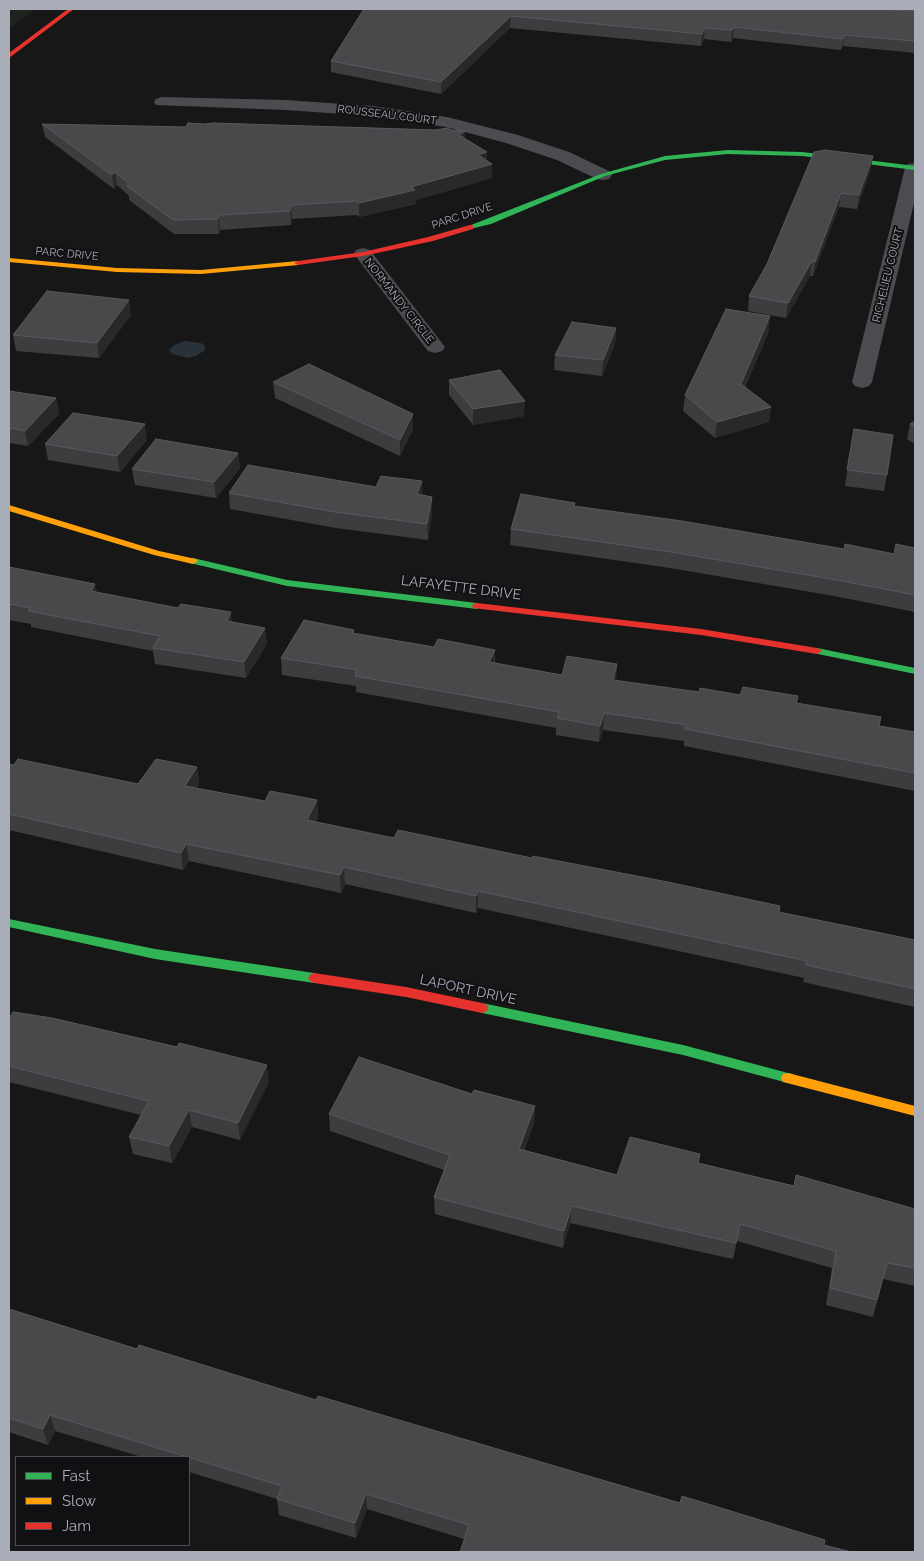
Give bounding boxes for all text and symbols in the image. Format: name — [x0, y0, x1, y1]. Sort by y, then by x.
street label: ROUSSEAU COURT — [337, 102, 437, 128]
street label: PARC DRIVE — [430, 200, 494, 232]
street label: RICHELIEU COURT — [870, 226, 906, 324]
street label: PARC DRIVE — [35, 245, 99, 263]
street label: NORMANDY CIRCLE — [361, 256, 437, 346]
street label: LAFAYETTE DRIVE — [400, 572, 522, 604]
street label: LAPORT DRIVE — [418, 972, 518, 1008]
legend — [15, 1456, 190, 1546]
text: Fast — [62, 1467, 90, 1485]
text: Slow — [62, 1492, 96, 1510]
text: Jam — [62, 1517, 91, 1535]

